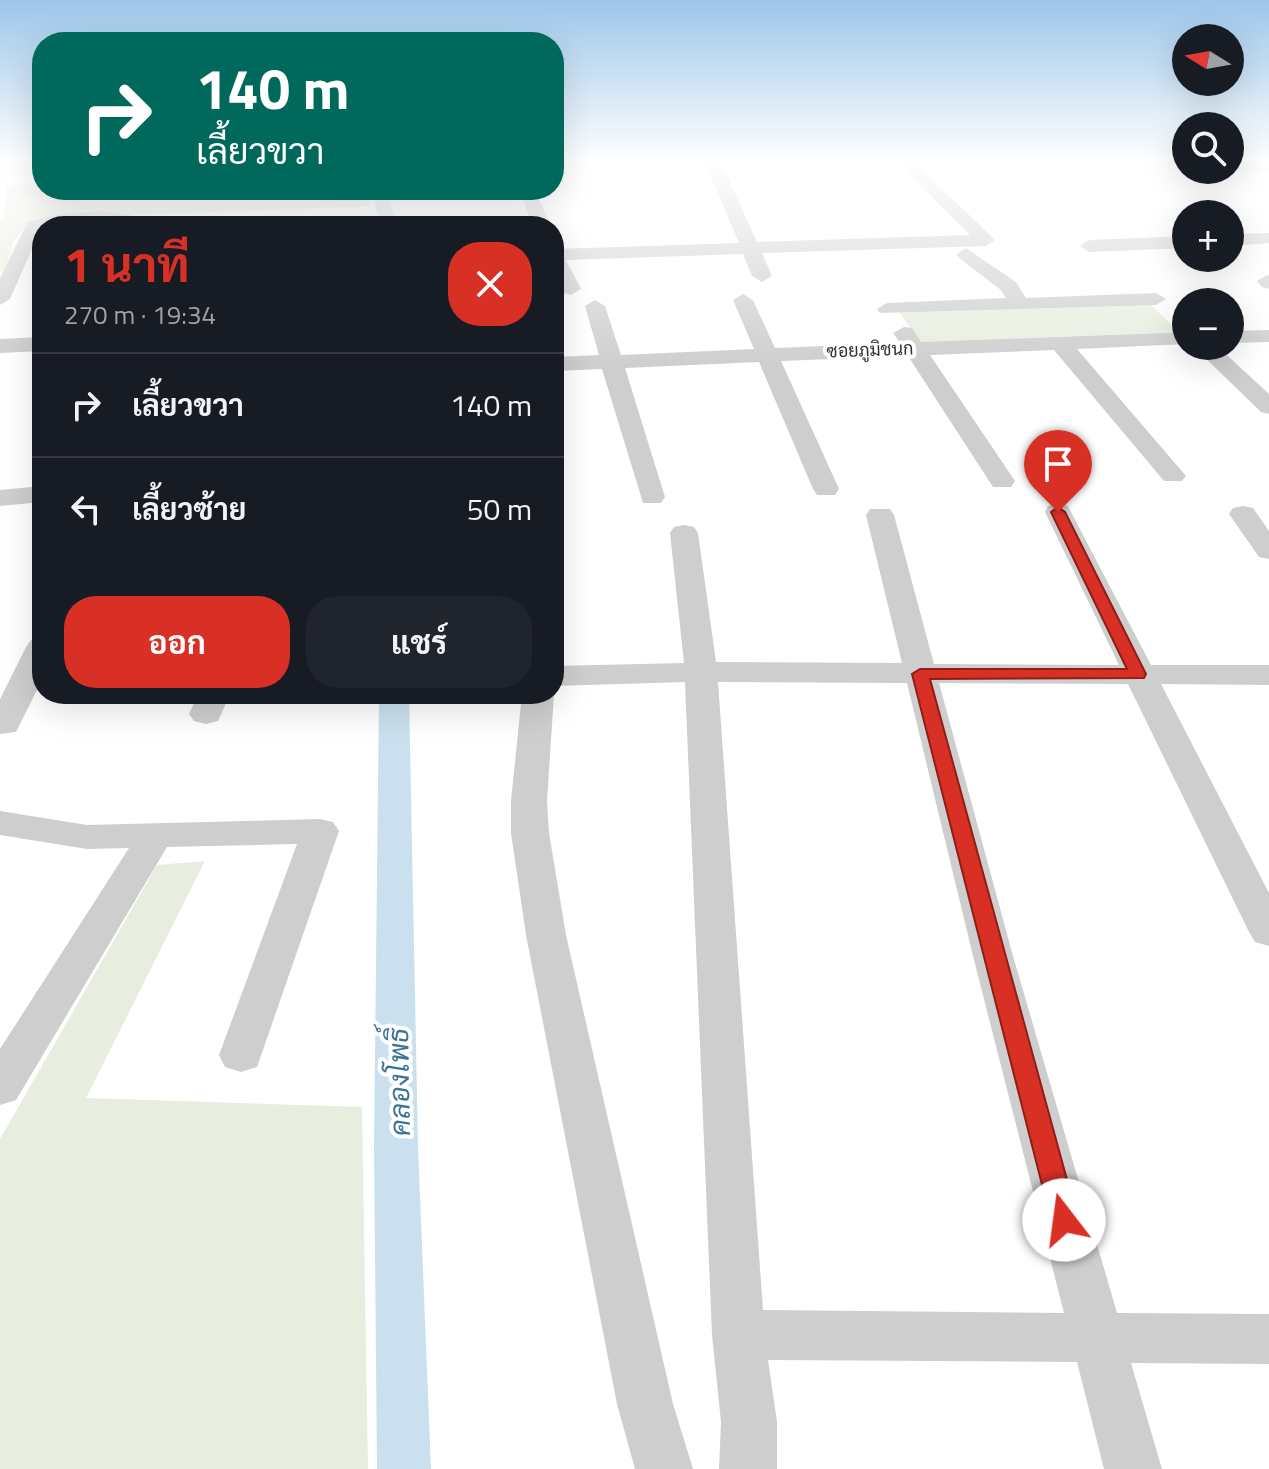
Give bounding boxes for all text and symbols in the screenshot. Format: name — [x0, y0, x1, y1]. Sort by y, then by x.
north arrow — [1172, 24, 1244, 96]
map controls — [1172, 24, 1244, 360]
text: 140 m — [196, 46, 349, 131]
icon: right — [64, 64, 168, 168]
button: search — [1172, 112, 1244, 184]
text: เลี้ยวขวา — [196, 123, 324, 178]
button: + — [1172, 200, 1244, 272]
text: 1 นาที — [64, 228, 190, 301]
button: close — [448, 242, 532, 326]
button: − — [1172, 288, 1244, 360]
text: 270 m · 19:34 — [64, 295, 216, 334]
street label: ซอยภูมิชนก — [826, 334, 914, 365]
text: เลี้ยวขวา — [132, 382, 244, 428]
text: 140 m — [450, 382, 532, 428]
icon: right — [64, 383, 108, 427]
pin — [1024, 430, 1092, 512]
icon: arrive — [1036, 442, 1080, 486]
text: เลี้ยวซ้าย — [132, 486, 246, 532]
text: 50 m — [467, 486, 532, 532]
icon: left — [64, 487, 108, 531]
button: ออก — [64, 596, 290, 688]
button: แชร์ — [306, 596, 532, 688]
water label: คลองโพธิ์ — [374, 1023, 421, 1137]
position arrow — [1022, 1178, 1106, 1262]

